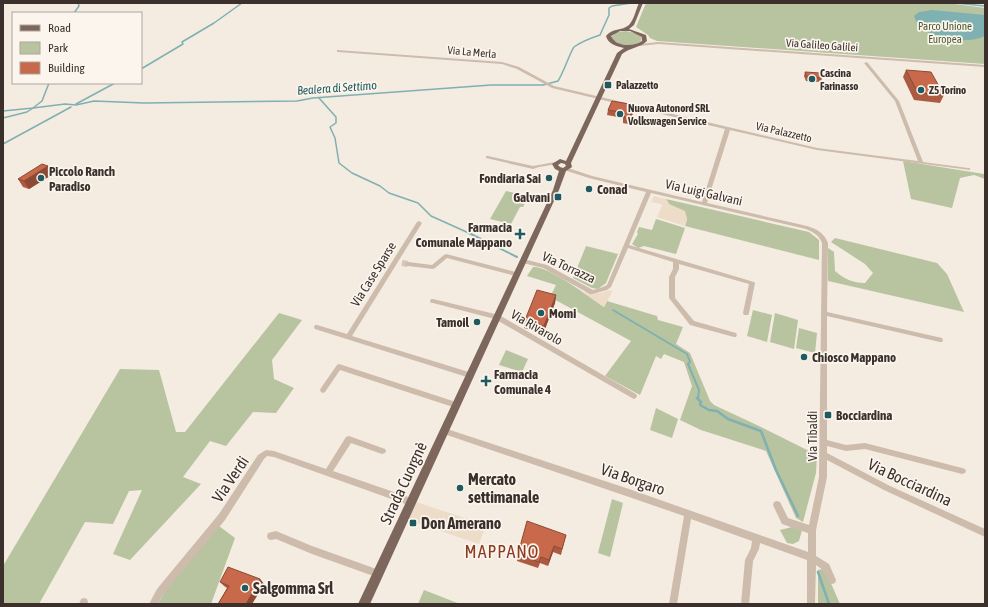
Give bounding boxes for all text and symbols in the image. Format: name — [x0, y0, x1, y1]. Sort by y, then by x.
legend — [12, 12, 142, 84]
park label: Parco Unione Europea — [918, 20, 972, 45]
text: Road — [48, 21, 71, 35]
street label: Via Galileo Galilei — [786, 37, 858, 53]
text: Park — [48, 41, 69, 55]
street label: Via La Merla — [447, 44, 497, 60]
text: Building — [48, 61, 86, 75]
place label: Cascina Farinasso — [820, 67, 859, 92]
marker: Cascina Farinasso — [807, 74, 817, 84]
water label: Bealera di Settimo — [297, 78, 378, 98]
place label: Palazzetto — [616, 79, 659, 91]
marker: Palazzetto — [603, 80, 613, 90]
place label: Z5 Torino — [929, 84, 966, 96]
marker: Z5 Torino — [916, 85, 926, 95]
place label: Nuova Autonord SRL Volkswagen Service — [627, 102, 710, 127]
marker: Nuova Autonord SRL Volkswagen Service — [615, 109, 625, 119]
street label: Via Palazzetto — [755, 120, 813, 144]
place label: Piccolo Ranch Paradiso — [49, 164, 115, 194]
place label: Fondiaria Sai — [479, 171, 541, 186]
marker: Piccolo Ranch Paradiso — [36, 173, 46, 183]
marker: Fondiaria Sai — [544, 173, 554, 183]
street label: Via Luigi Galvani — [664, 176, 744, 209]
place label: Conad — [597, 182, 627, 197]
marker: Conad — [584, 184, 594, 194]
place label: Galvani — [513, 190, 550, 205]
marker: Galvani — [553, 192, 563, 202]
place label: Farmacia Comunale Mappano — [416, 220, 512, 250]
marker: Farmacia Comunale Mappano — [515, 229, 525, 239]
street label: Via Case Sparse — [348, 239, 399, 309]
street label: Via Torrazza — [540, 249, 598, 286]
place label: Momi — [549, 306, 576, 321]
street label: Via Rivarolo — [508, 307, 565, 348]
marker: Momi — [536, 308, 546, 318]
place label: Tamoil — [436, 315, 470, 330]
marker: Tamoil — [472, 317, 482, 327]
place label: Chiosco Mappano — [812, 350, 896, 365]
marker: Chiosco Mappano — [799, 352, 809, 362]
place label: Farmacia Comunale 4 — [494, 367, 551, 397]
marker: Farmacia Comunale 4 — [481, 376, 491, 386]
place label: Bocciardina — [836, 408, 892, 423]
marker: Bocciardina — [823, 410, 833, 420]
street label: Via Tibaldi — [805, 411, 820, 461]
street label: Strada Cuorgnè — [376, 439, 431, 528]
street label: Via Verdi — [208, 453, 252, 505]
street label: Via Bocciardina — [865, 455, 955, 509]
street label: Via Borgaro — [598, 460, 667, 499]
place label: Mercato settimanale — [468, 470, 539, 506]
marker: Mercato settimanale — [455, 483, 465, 493]
place label: Don Amerano — [421, 514, 502, 532]
marker: Don Amerano — [408, 518, 418, 528]
district label: MAPPANO — [465, 541, 539, 562]
place label: Salgomma Srl — [253, 579, 334, 597]
marker: Salgomma Srl — [240, 583, 250, 593]

